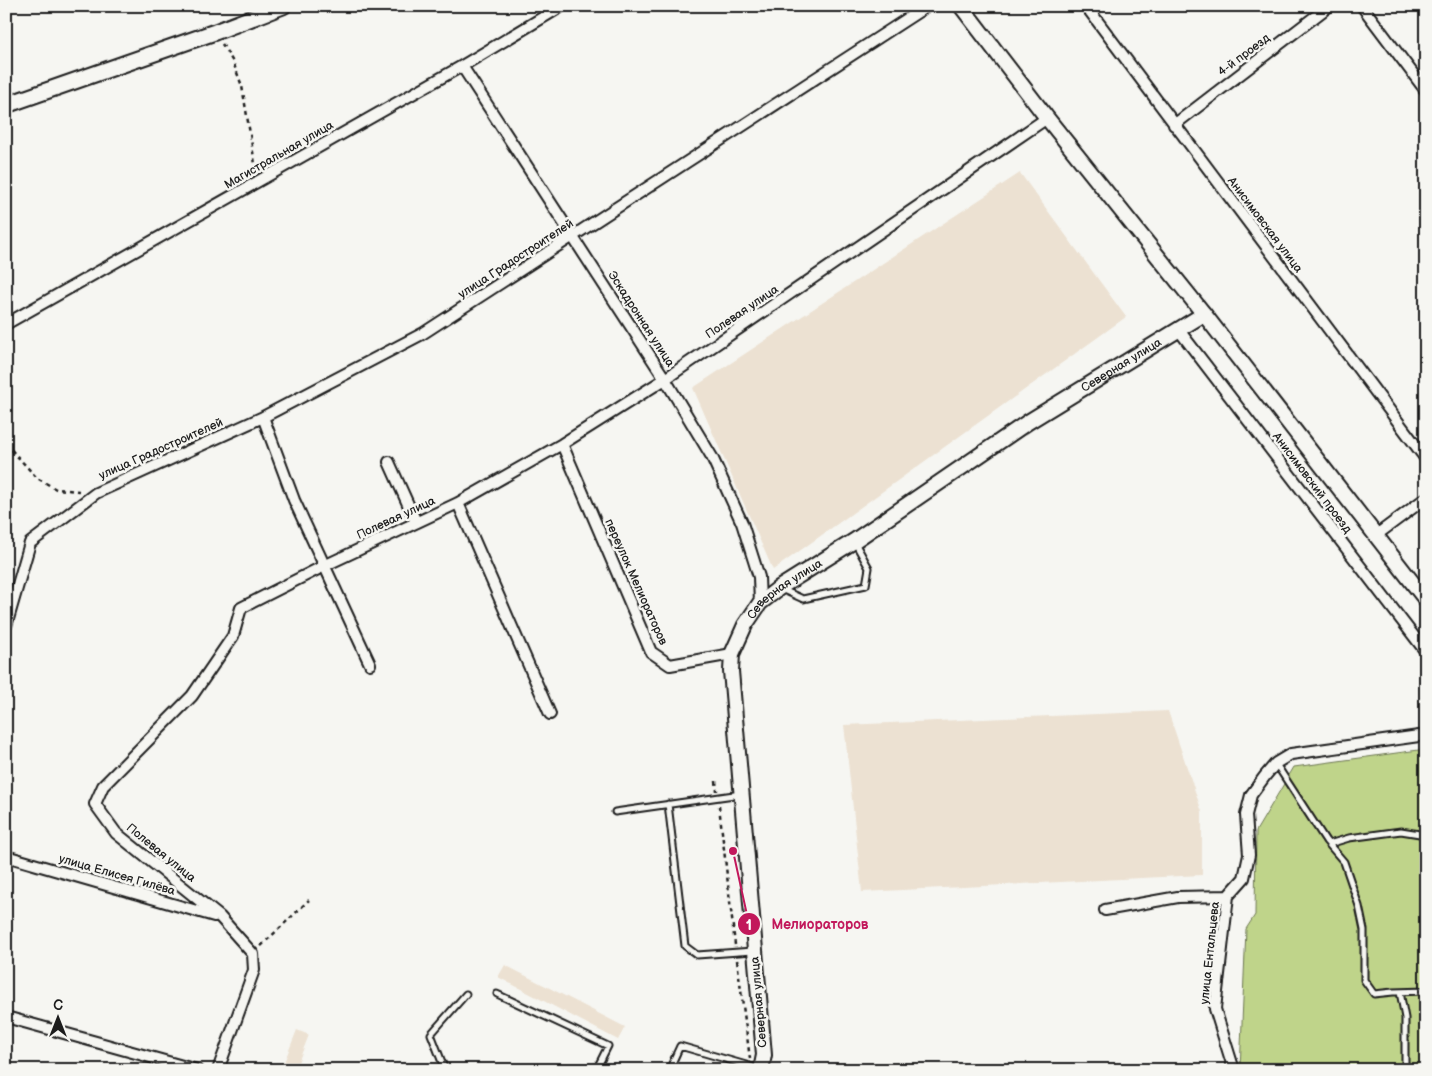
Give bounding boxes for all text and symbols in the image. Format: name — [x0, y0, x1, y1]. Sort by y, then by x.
street label: 4-й проезд — [1215, 30, 1274, 80]
street label: Магистральная улица — [222, 118, 336, 192]
street label: Анисимовская улица — [1223, 173, 1306, 276]
street label: улица Градостроителей — [456, 216, 577, 302]
street label: Эскадронная улица — [604, 268, 678, 370]
street label: Полевая улица — [703, 282, 781, 342]
street label: Северная улица — [1078, 334, 1164, 395]
street label: улица Градостроителей — [97, 415, 226, 483]
street label: Анисимовский проезд — [1269, 429, 1355, 537]
street label: Полевая улица — [354, 493, 438, 543]
street label: переулок Мелиораторов — [601, 517, 671, 648]
street label: Северная улица — [744, 555, 825, 622]
street label: Полевая улица — [123, 820, 199, 886]
street label: улица Елисея Гилёва — [57, 851, 177, 899]
street label: улица Ентальцева — [1197, 901, 1223, 1005]
callout: Мелиораторов — [737, 910, 879, 939]
text: 1 — [746, 916, 752, 935]
text: Мелиораторов — [771, 916, 869, 933]
street label: Северная улица — [748, 956, 770, 1048]
north arrow — [32, 994, 82, 1044]
text: С — [53, 997, 63, 1014]

